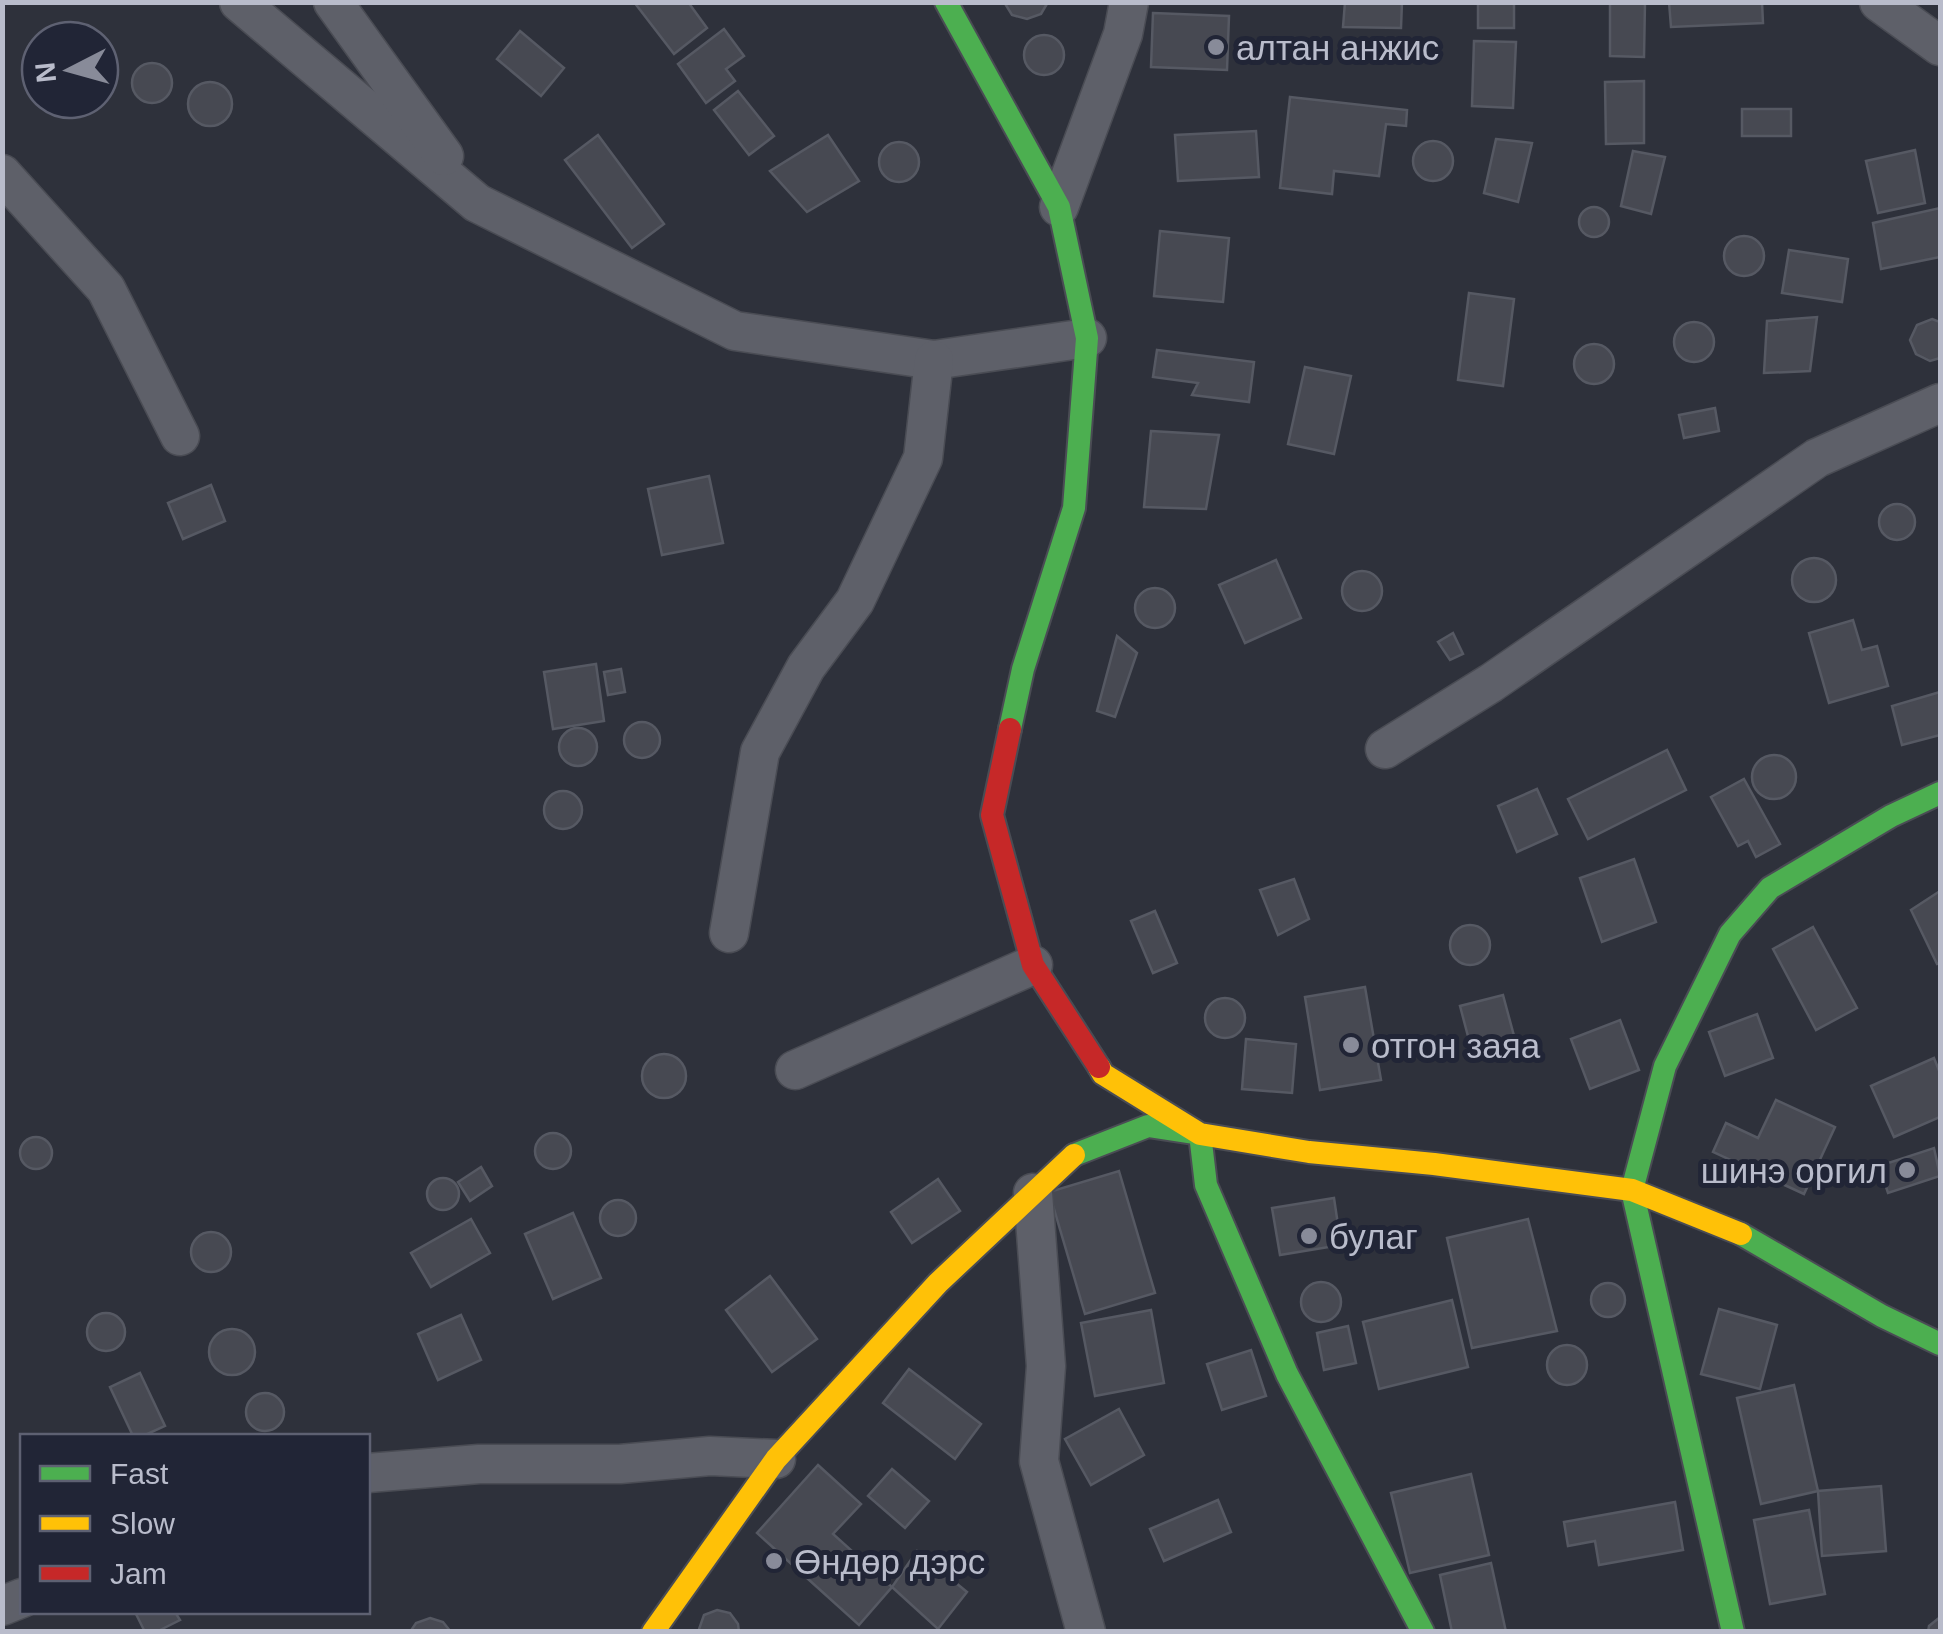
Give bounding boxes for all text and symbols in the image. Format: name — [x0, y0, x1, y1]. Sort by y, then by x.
north arrow — [20, 20, 120, 120]
place label: алтан анжис — [1236, 28, 1439, 67]
marker: алтан анжис — [1205, 36, 1227, 58]
text: N — [29, 61, 62, 84]
place label: отгон заяа — [1371, 1026, 1541, 1065]
marker: отгон заяа — [1340, 1034, 1362, 1056]
place label: шинэ оргил — [1701, 1151, 1887, 1190]
marker: шинэ оргил — [1896, 1159, 1918, 1181]
place label: булаг — [1329, 1217, 1418, 1256]
marker: булаг — [1298, 1225, 1320, 1247]
legend — [20, 1434, 370, 1614]
text: Fast — [110, 1457, 169, 1490]
text: Slow — [110, 1507, 175, 1540]
place label: Өндөр дэрс — [794, 1542, 985, 1581]
marker: Өндөр дэрс — [763, 1550, 785, 1572]
text: Jam — [110, 1557, 167, 1590]

